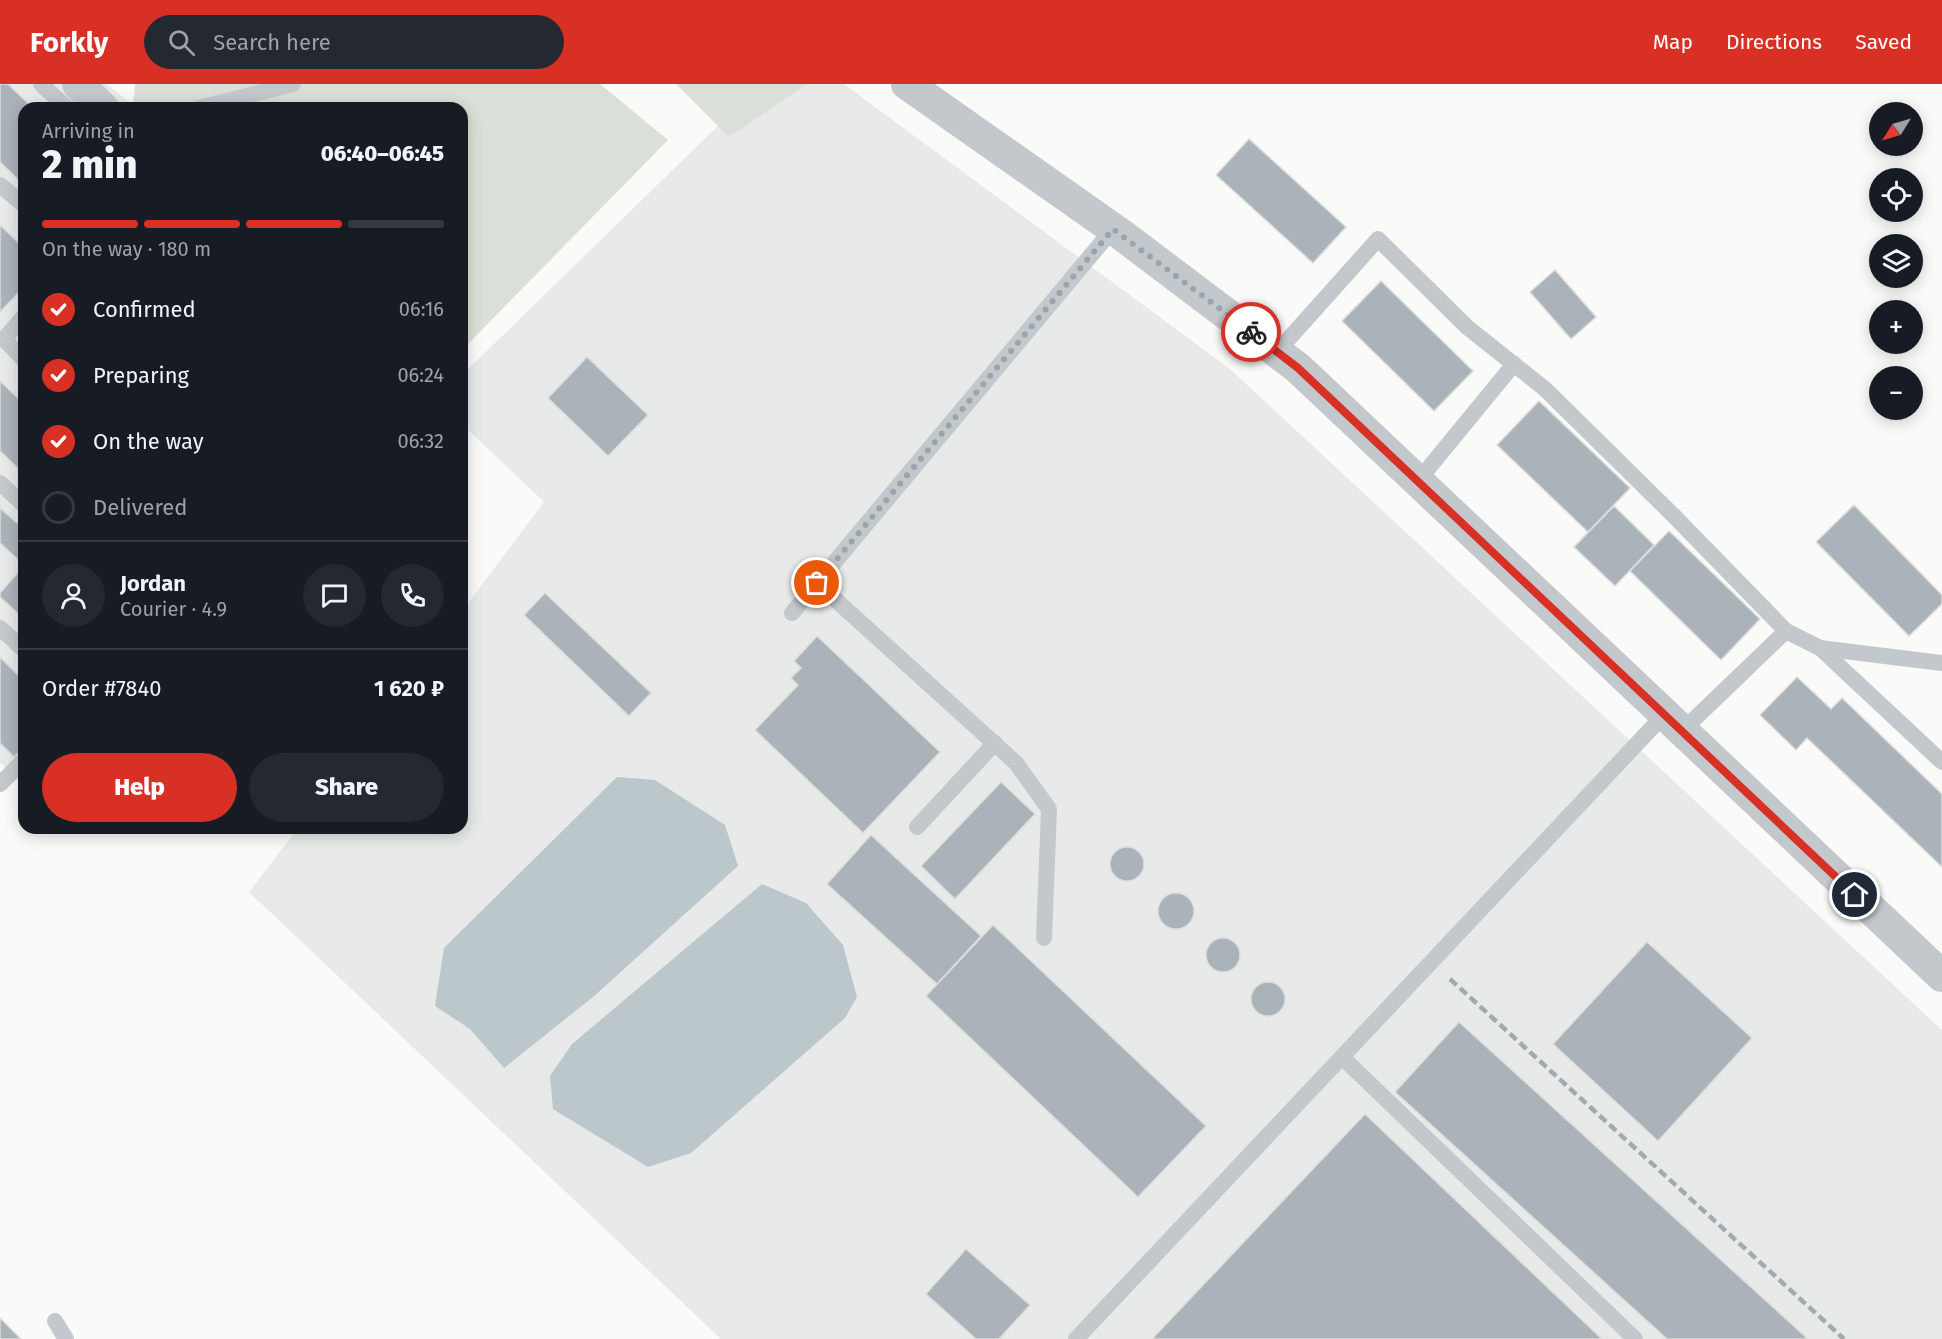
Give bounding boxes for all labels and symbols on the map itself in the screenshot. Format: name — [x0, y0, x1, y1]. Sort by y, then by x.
north arrow — [1869, 102, 1923, 156]
courier — [1221, 302, 1281, 362]
pin — [791, 557, 842, 608]
pin — [1829, 869, 1880, 920]

